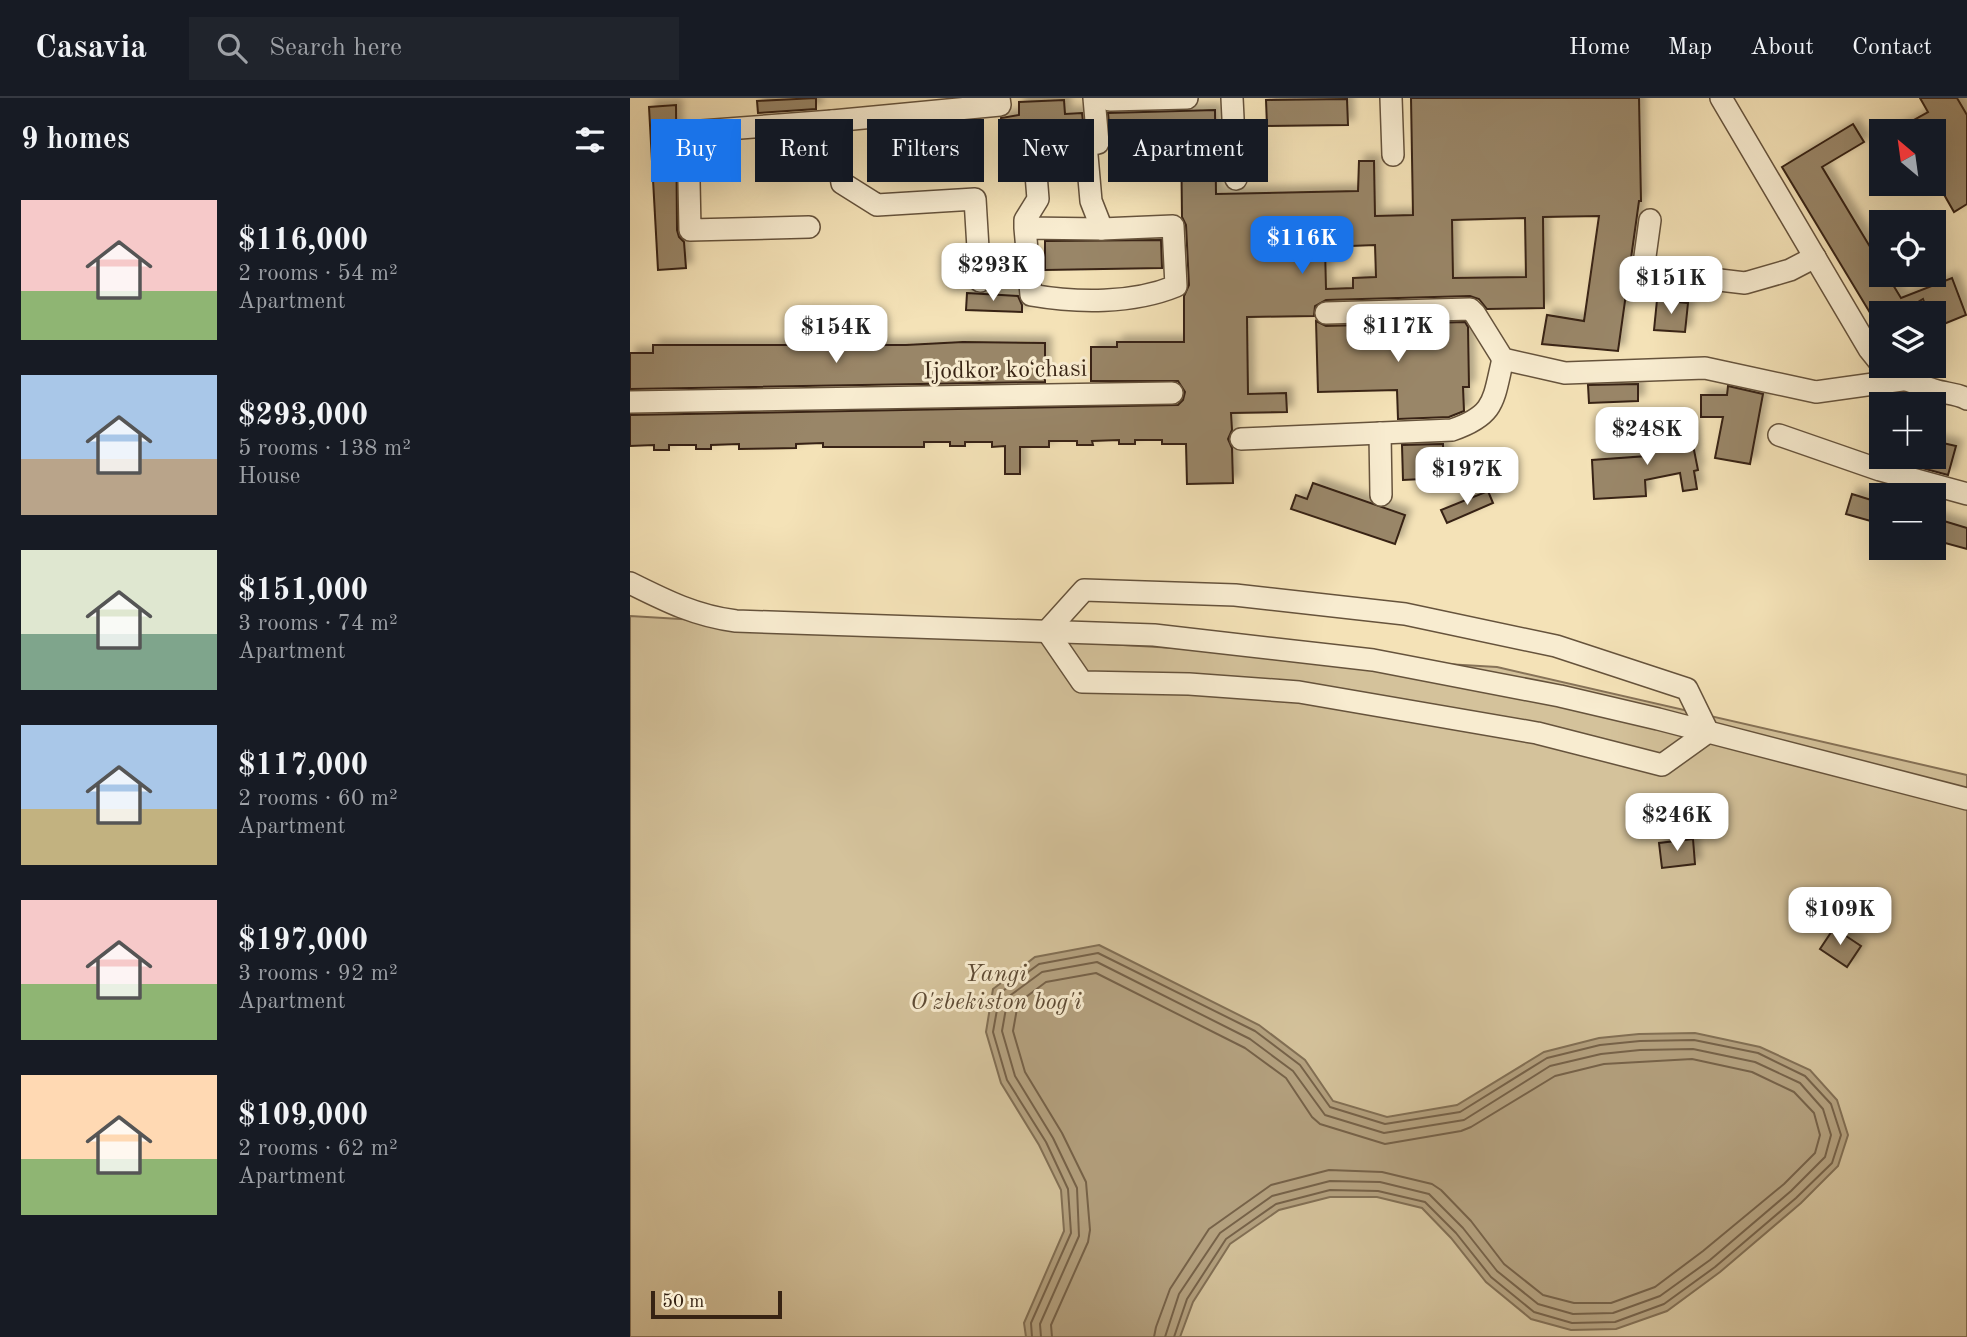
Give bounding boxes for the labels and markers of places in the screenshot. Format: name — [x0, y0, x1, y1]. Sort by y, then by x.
pin: $116K — [1253, 216, 1351, 276]
pin: $293K — [944, 244, 1042, 303]
pin: $151K — [1622, 256, 1720, 316]
pin: $117K — [1349, 304, 1447, 364]
pin: $154K — [787, 306, 885, 365]
pin: $248K — [1598, 408, 1696, 467]
pin: $197K — [1418, 448, 1516, 507]
pin: $246K — [1628, 794, 1726, 853]
pin: $109K — [1791, 888, 1889, 947]

